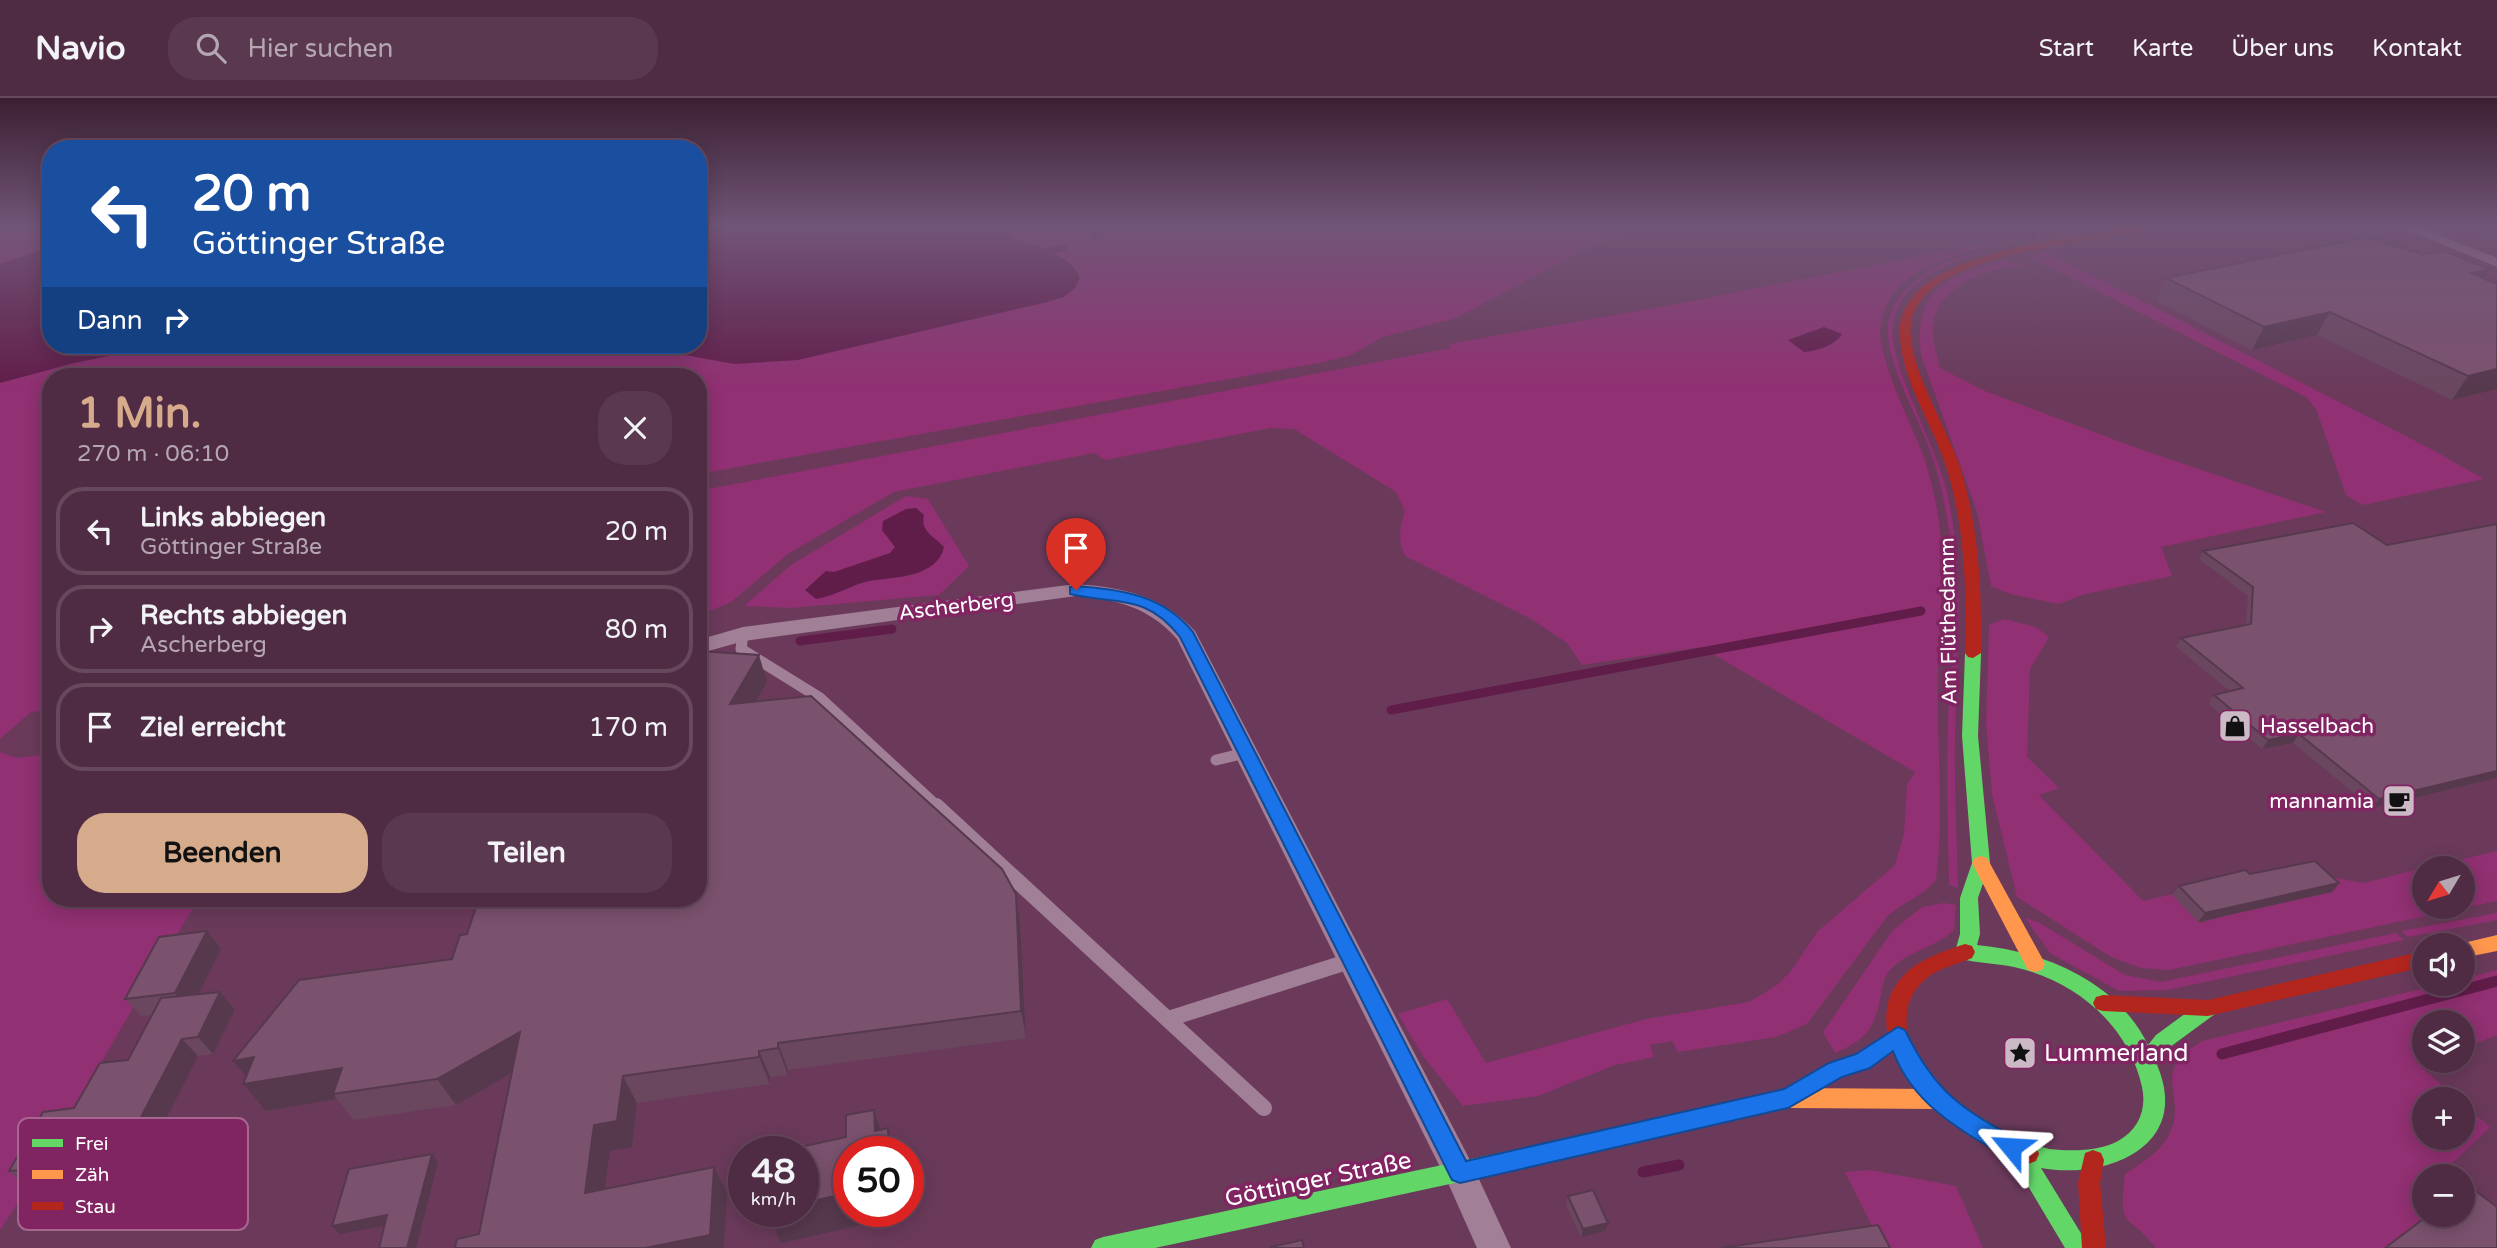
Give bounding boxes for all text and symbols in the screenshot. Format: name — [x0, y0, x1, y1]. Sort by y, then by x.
search box — [168, 17, 658, 80]
text: Navio — [35, 29, 126, 68]
icon: search — [192, 29, 230, 67]
text: Hier suchen — [248, 33, 393, 64]
text: Start — [2039, 34, 2094, 63]
text: Karte — [2132, 34, 2193, 63]
text: Über uns — [2231, 34, 2334, 63]
text: Kontakt — [2372, 34, 2462, 63]
text: 20 m — [192, 165, 311, 224]
icon: left — [77, 168, 168, 259]
text: Göttinger Straße — [192, 225, 445, 263]
icon: right — [157, 301, 195, 339]
text: Dann — [77, 305, 143, 336]
text: 1 Min. — [77, 388, 201, 439]
button: close — [598, 391, 672, 465]
text: 270 m · 06:10 — [77, 440, 229, 468]
text: Links abbiegen — [140, 502, 326, 533]
icon: left — [81, 512, 119, 550]
text: 20 m — [605, 516, 668, 547]
pin — [1046, 518, 1106, 590]
icon: arrive — [1057, 529, 1095, 567]
text: Göttinger Straße — [140, 533, 322, 561]
street label: Am Flüthedamm — [1935, 537, 1962, 705]
street label: Ascherberg — [897, 587, 1015, 626]
text: Rechts abbiegen — [140, 600, 347, 631]
icon: right — [81, 610, 119, 648]
text: 80 m — [605, 614, 668, 645]
text: Ascherberg — [140, 631, 267, 659]
shop icon: Hasselbach — [2216, 707, 2254, 745]
icon: arrive — [81, 708, 119, 746]
text: Ziel erreicht — [140, 712, 286, 743]
text: 170 m — [588, 712, 668, 743]
place label: Hasselbach — [2260, 714, 2374, 739]
cafe icon: mannamia — [2380, 782, 2418, 820]
place label: mannamia — [2269, 789, 2374, 814]
button: Beenden — [77, 813, 368, 893]
button: Teilen — [382, 813, 672, 893]
north arrow — [2412, 856, 2474, 919]
map controls — [2412, 856, 2475, 1227]
button: sound — [2412, 933, 2475, 996]
button: layers — [2412, 1010, 2475, 1073]
place icon: Lummerland — [2001, 1034, 2039, 1072]
place label: Lummerland — [2044, 1039, 2189, 1068]
button: + — [2412, 1087, 2475, 1150]
position arrow — [1974, 1110, 2048, 1184]
legend — [18, 1118, 248, 1230]
text: Frei — [75, 1133, 109, 1155]
speed limit sign: 50 — [833, 1136, 924, 1227]
street label: Göttinger Straße — [1222, 1146, 1414, 1213]
text: 48 — [752, 1151, 795, 1193]
text: Zäh — [75, 1164, 109, 1186]
button: − — [2412, 1164, 2475, 1227]
text: km/h — [751, 1188, 796, 1210]
text: Stau — [75, 1196, 116, 1218]

